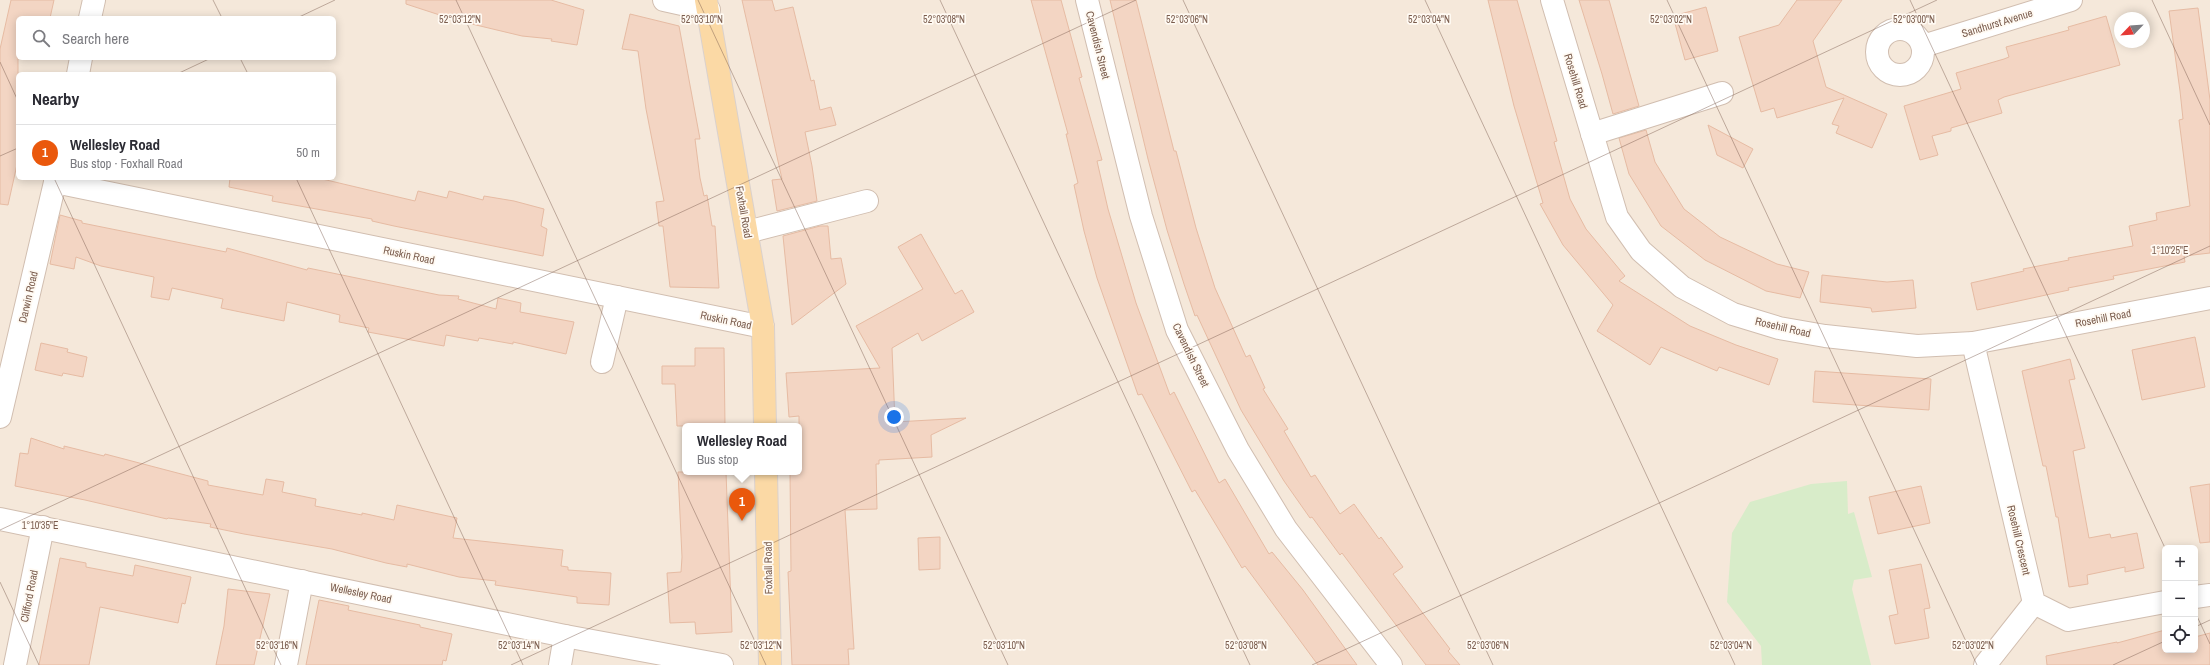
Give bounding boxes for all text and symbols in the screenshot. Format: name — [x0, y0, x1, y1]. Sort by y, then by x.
street label: Sandhurst Avenue — [1960, 6, 2034, 40]
street label: Cavendish Street — [1083, 9, 1113, 81]
north arrow — [2114, 12, 2150, 48]
text: 52°03'12"N — [439, 13, 481, 26]
text: 52°03'10"N — [681, 13, 723, 26]
text: 52°03'08"N — [923, 13, 965, 26]
text: 52°03'06"N — [1166, 13, 1208, 26]
text: 52°03'04"N — [1408, 13, 1450, 26]
text: 52°03'02"N — [1650, 13, 1692, 26]
text: 52°03'00"N — [1893, 13, 1935, 26]
search box — [16, 16, 336, 60]
icon: search — [30, 27, 52, 49]
text: Search here — [62, 28, 129, 49]
street label: Rosehill Road — [1561, 52, 1591, 110]
text: Nearby — [32, 87, 79, 110]
text: Wellesley Road — [70, 134, 160, 155]
text: 1 — [42, 144, 48, 161]
text: 50 m — [296, 144, 320, 161]
text: Bus stop · Foxhall Road — [70, 155, 183, 172]
street label: Foxhall Road — [733, 185, 755, 239]
street label: Ruskin Road — [382, 243, 436, 267]
text: 1°10'25"E — [2152, 244, 2188, 257]
street label: Darwin Road — [15, 270, 41, 324]
street label: Rosehill Road — [2074, 306, 2132, 330]
street label: Ruskin Road — [699, 308, 753, 332]
street label: Rosehill Road — [1754, 314, 1812, 340]
street label: Cavendish Street — [1169, 321, 1213, 390]
your location — [884, 407, 904, 427]
popup — [682, 423, 802, 475]
text: Wellesley Road — [697, 430, 787, 451]
text: Bus stop — [697, 451, 738, 468]
pin: 1 — [729, 488, 755, 521]
street label: Rosehill Crescent — [2004, 504, 2034, 577]
text: 1°10'35"E — [22, 519, 58, 532]
street label: Foxhall Road — [761, 542, 775, 594]
map controls — [2162, 545, 2198, 653]
button: + — [2162, 545, 2198, 581]
street label: Clifford Road — [17, 569, 41, 623]
street label: Wellesley Road — [329, 580, 393, 606]
button: − — [2162, 581, 2198, 617]
button: locate — [2162, 617, 2198, 653]
text: 52°03'16"N — [256, 639, 298, 652]
text: 52°03'14"N — [498, 639, 540, 652]
text: 52°03'12"N — [740, 639, 782, 652]
text: 52°03'10"N — [983, 639, 1025, 652]
text: 52°03'08"N — [1225, 639, 1267, 652]
text: 52°03'06"N — [1467, 639, 1509, 652]
text: 52°03'04"N — [1710, 639, 1752, 652]
text: 52°03'02"N — [1952, 639, 1994, 652]

